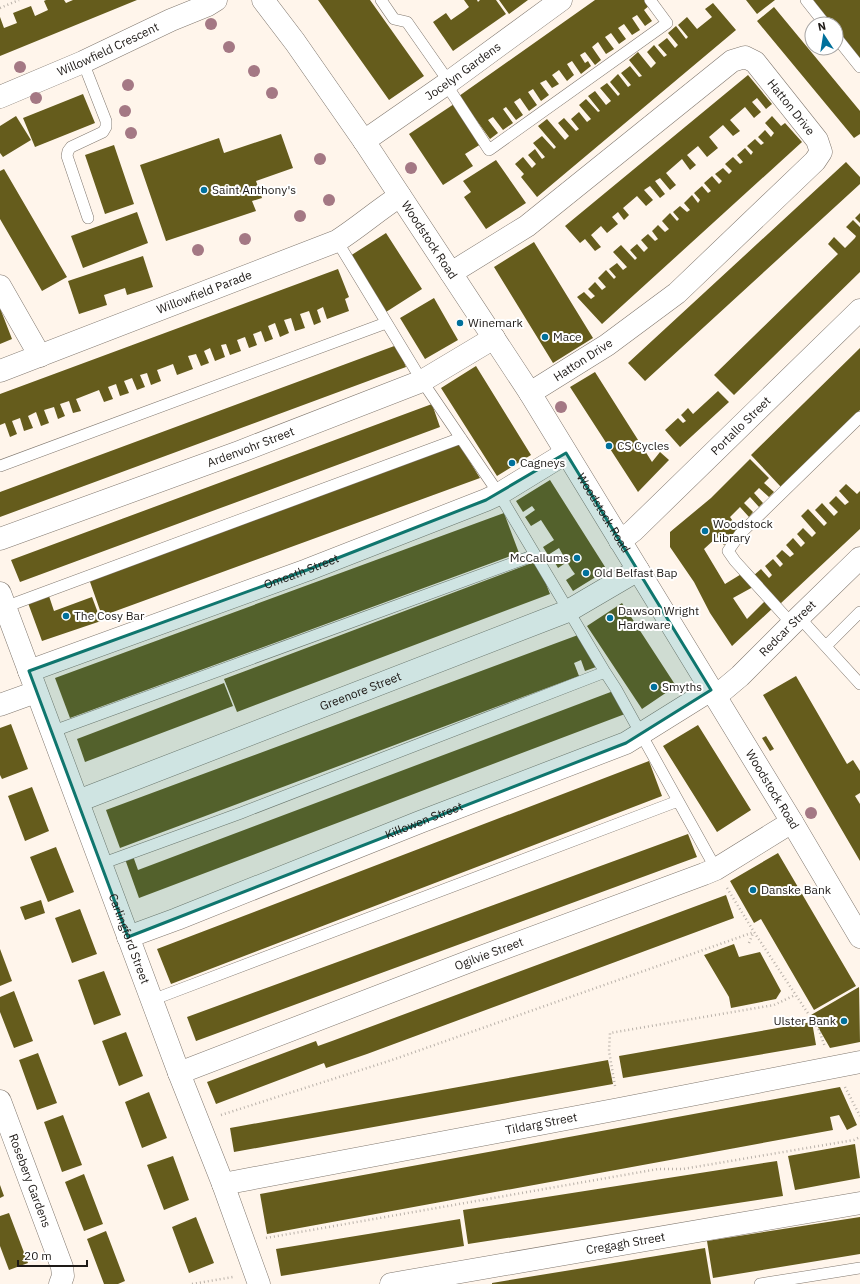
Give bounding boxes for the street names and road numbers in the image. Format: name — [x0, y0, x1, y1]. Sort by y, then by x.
street label: Willowfield Crescent — [55, 19, 161, 79]
street label: Jocelyn Gardens — [422, 39, 504, 103]
street label: Hatton Drive — [764, 76, 818, 138]
street label: Woodstock Road — [398, 198, 461, 282]
street label: Willowfield Parade — [155, 266, 254, 317]
street label: Hatton Drive — [550, 335, 615, 384]
street label: Portallo Street — [707, 393, 774, 458]
street label: Ardenvohr Street — [205, 423, 296, 470]
street label: Woodstock Road — [574, 470, 634, 555]
street label: Omeath Street — [262, 550, 341, 592]
street label: Redcar Street — [756, 597, 819, 659]
street label: Greenore Street — [317, 668, 403, 714]
street label: Woodstock Road — [743, 747, 803, 832]
street label: Killowen Street — [383, 798, 465, 842]
street label: Carlingford Street — [106, 891, 153, 986]
street label: Ogilvie Street — [452, 934, 525, 973]
street label: Tildarg Street — [504, 1109, 578, 1137]
street label: Rosebery Gardens — [6, 1131, 55, 1230]
street label: Cregagh Street — [585, 1229, 666, 1257]

